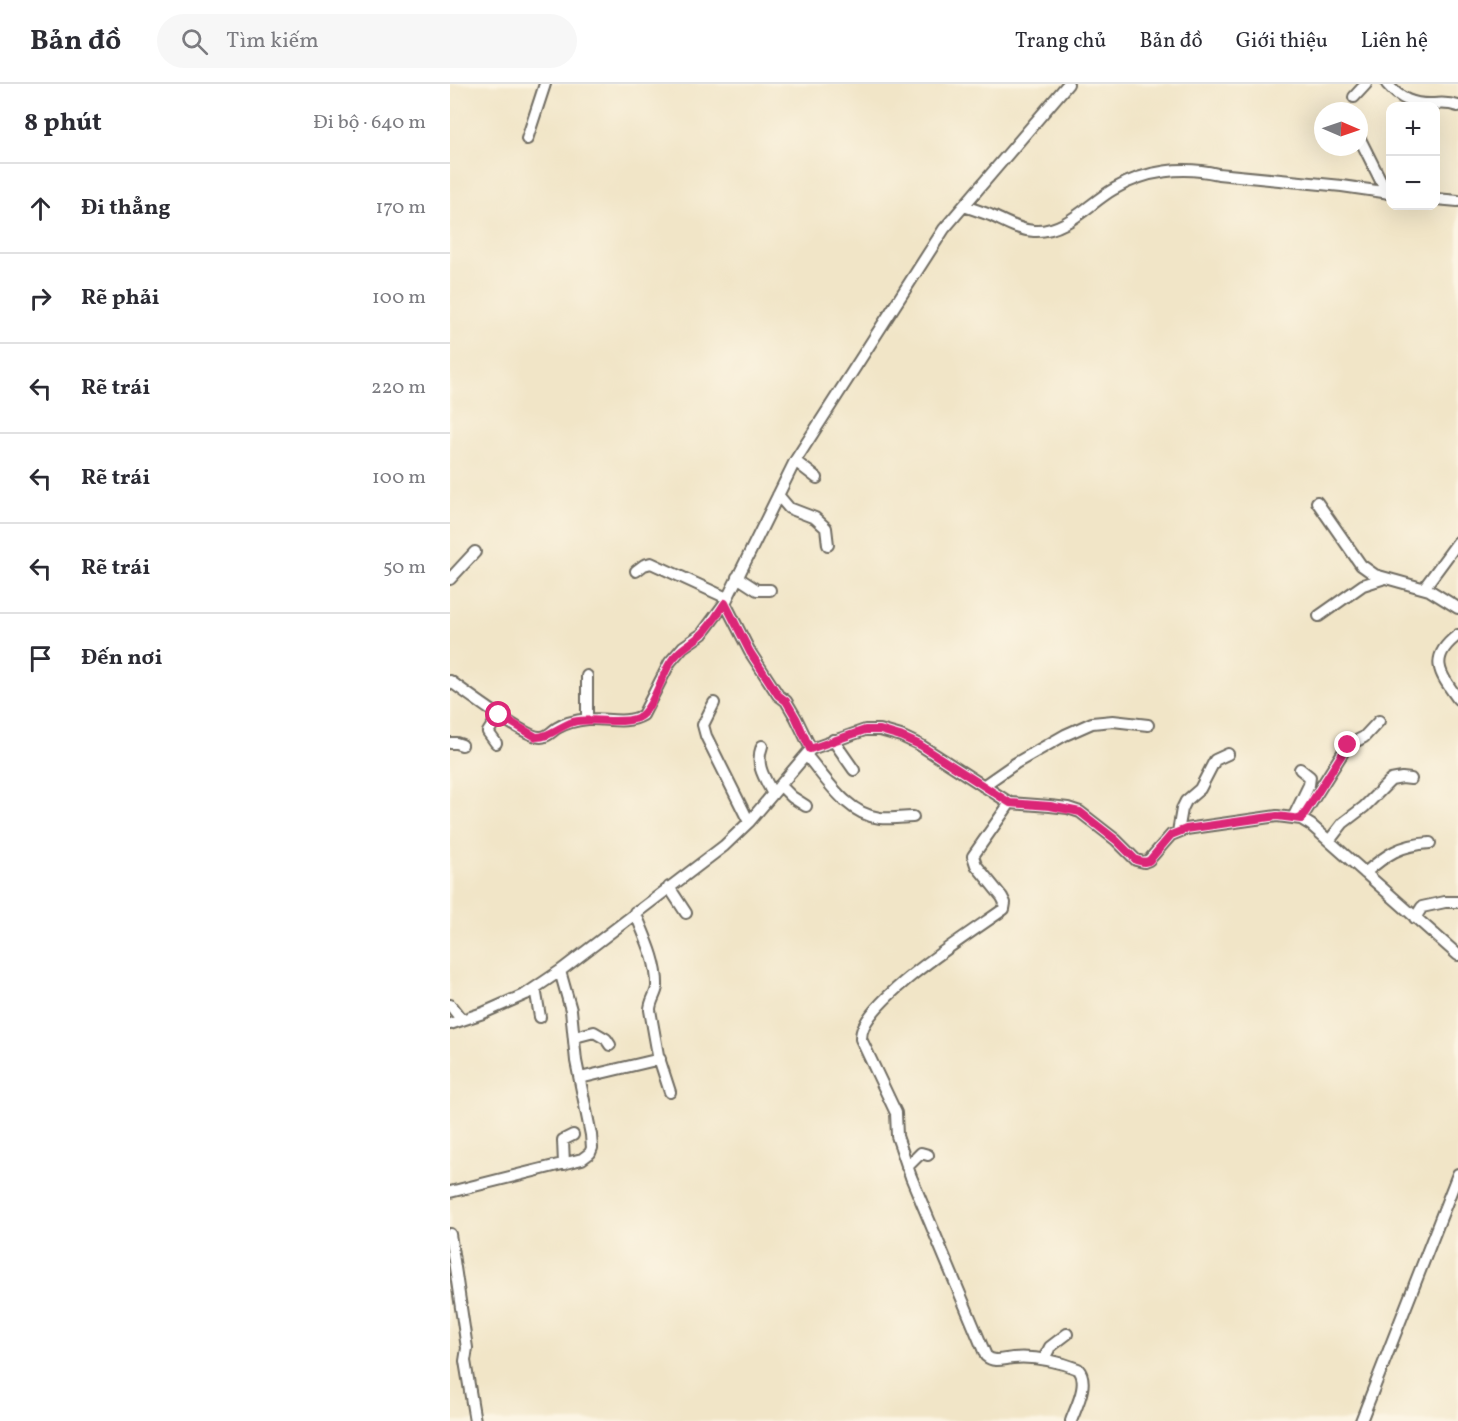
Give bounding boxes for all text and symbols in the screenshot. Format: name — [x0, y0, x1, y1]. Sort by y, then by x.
search box — [157, 14, 577, 68]
text: Bản đồ — [30, 22, 121, 61]
icon: search — [178, 25, 211, 58]
text: Tìm kiếm — [226, 26, 319, 57]
text: Trang chủ — [1015, 27, 1106, 56]
text: Bản đồ — [1139, 27, 1203, 56]
text: Giới thiệu — [1236, 27, 1328, 56]
text: Liên hệ — [1361, 27, 1428, 56]
north arrow — [1314, 102, 1368, 156]
map controls — [1386, 102, 1440, 210]
button: + — [1386, 102, 1440, 156]
text: 8 phút — [24, 105, 102, 141]
text: Đi bộ · 640 m — [313, 109, 426, 137]
button: − — [1386, 156, 1440, 210]
icon: ahead — [24, 192, 57, 225]
text: Đi thẳng — [81, 193, 171, 224]
text: 170 m — [376, 194, 426, 222]
icon: right — [24, 282, 57, 315]
text: Rẽ phải — [81, 283, 160, 314]
text: 100 m — [372, 284, 426, 312]
icon: left — [24, 372, 57, 405]
text: Rẽ trái — [81, 373, 150, 404]
text: 220 m — [371, 374, 426, 402]
icon: left — [24, 462, 57, 495]
text: Rẽ trái — [81, 463, 150, 494]
text: 100 m — [372, 464, 426, 492]
icon: left — [24, 552, 57, 585]
text: Rẽ trái — [81, 553, 150, 584]
text: 50 m — [383, 554, 426, 582]
icon: arrive — [24, 642, 57, 675]
text: Đến nơi — [81, 643, 163, 674]
route start — [485, 701, 511, 727]
route end — [1334, 731, 1360, 757]

